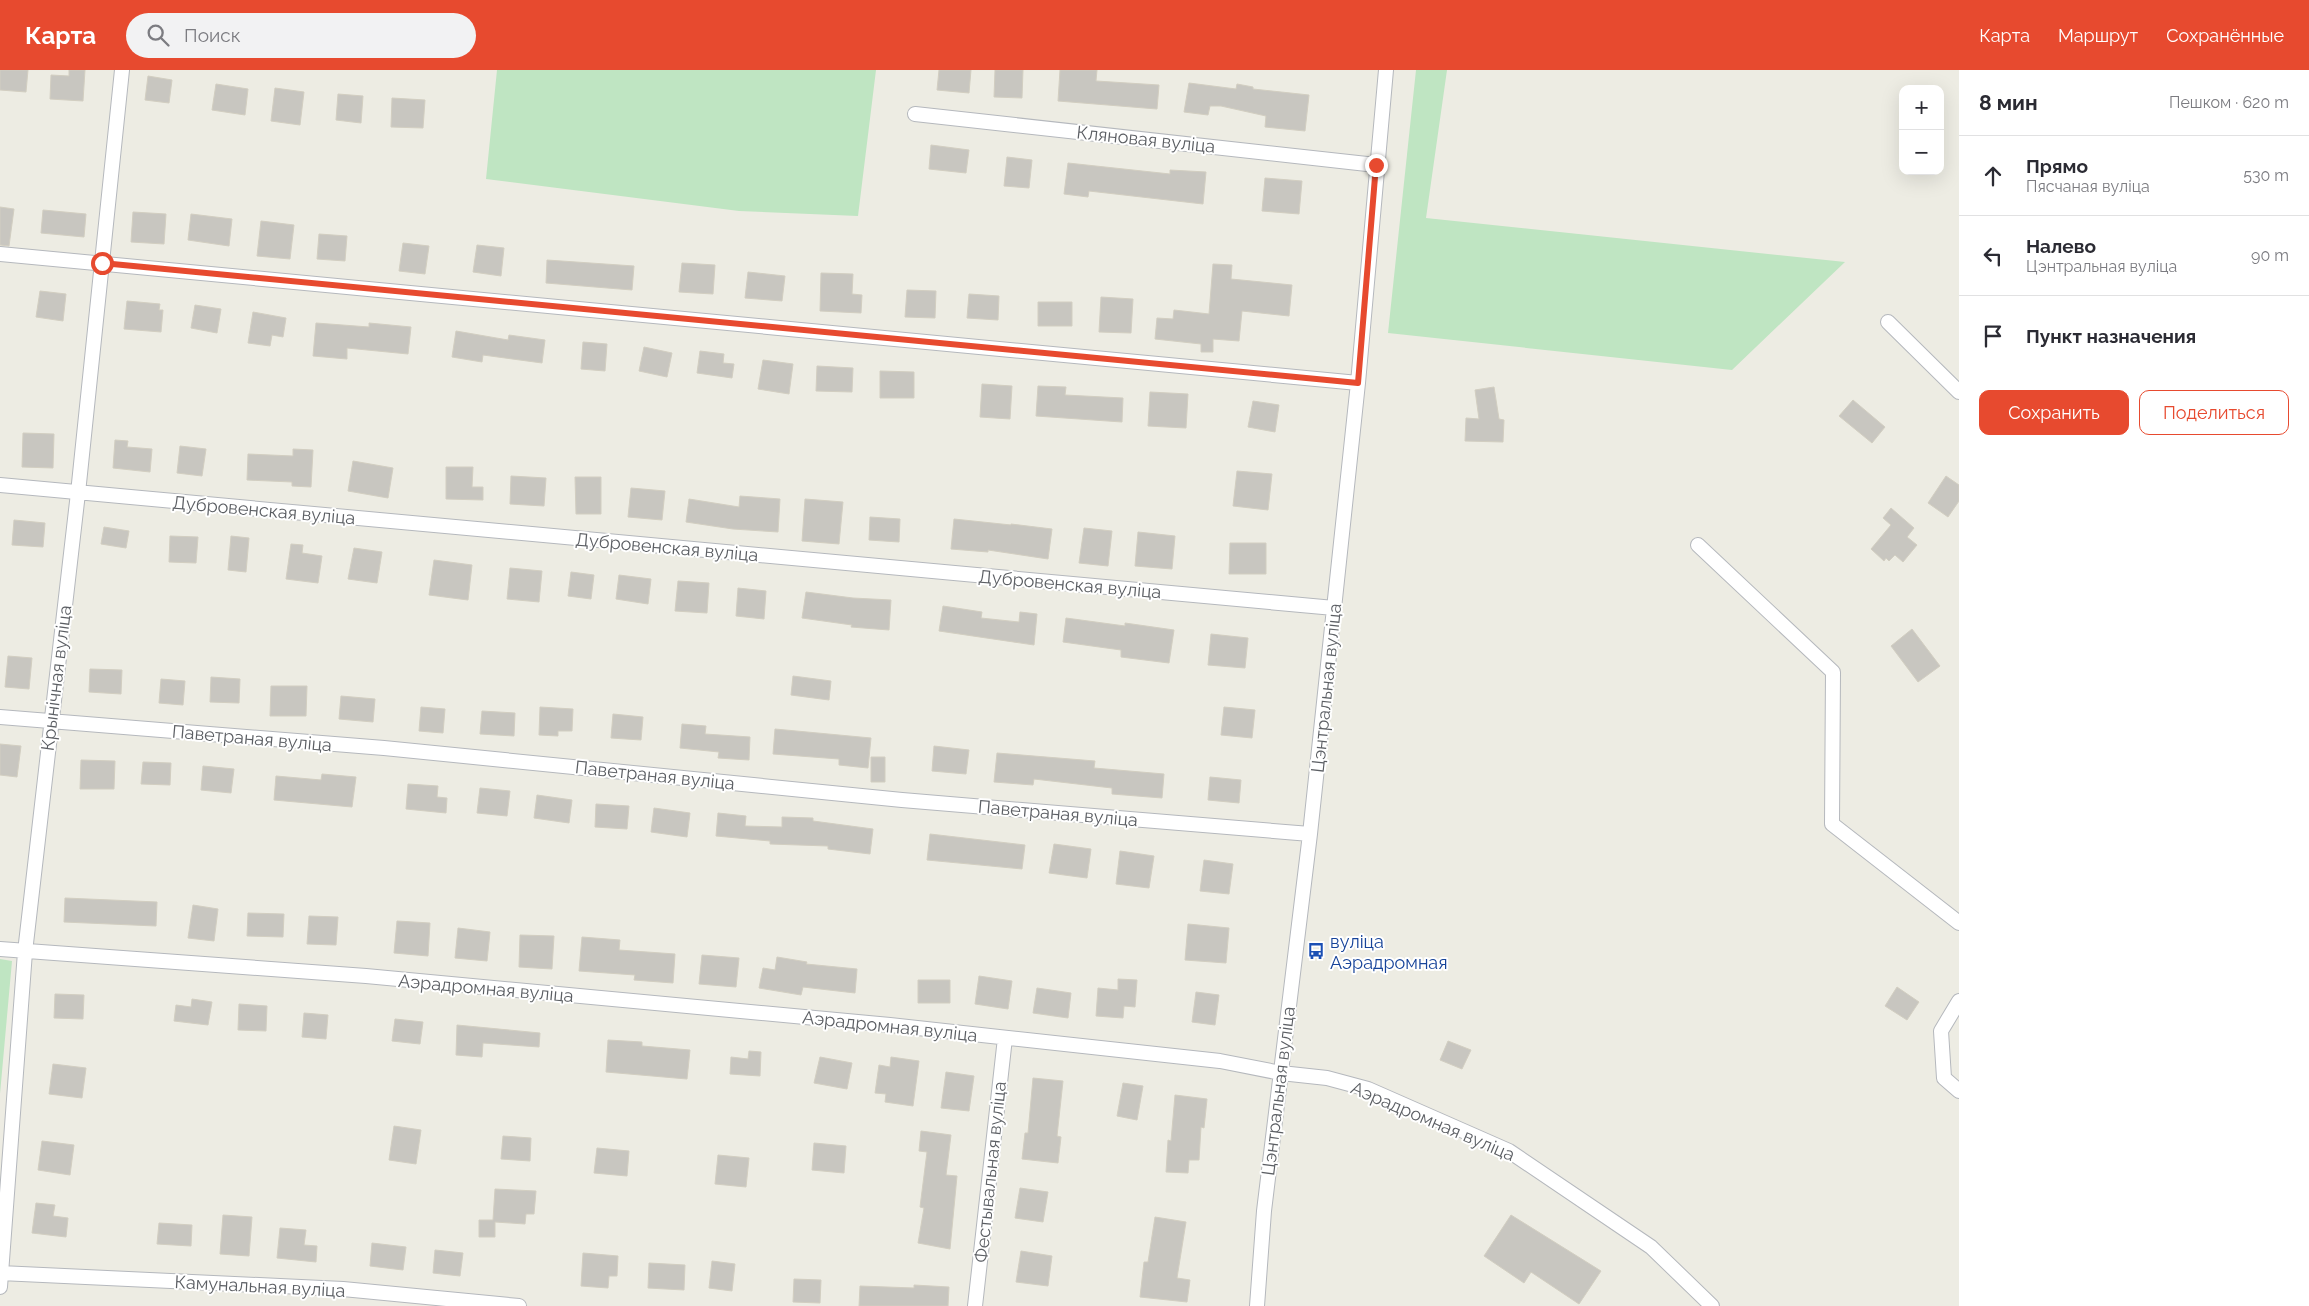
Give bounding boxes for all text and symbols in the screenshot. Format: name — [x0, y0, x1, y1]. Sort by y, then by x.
search box — [126, 13, 476, 58]
text: Карта — [25, 21, 96, 50]
icon: search — [144, 21, 172, 49]
text: Поиск — [184, 24, 241, 46]
text: Карта — [1979, 25, 2030, 46]
text: Маршрут — [2058, 25, 2138, 46]
text: Сохранённые — [2166, 25, 2284, 46]
map controls — [1899, 85, 1944, 175]
button: + — [1899, 85, 1944, 130]
text: 8 мин — [1979, 90, 2038, 115]
text: Пешком · 620 m — [2169, 93, 2289, 112]
street label: Кляновая вуліца — [1076, 121, 1216, 157]
button: − — [1899, 130, 1944, 175]
route end — [1365, 154, 1388, 177]
text: Прямо — [2026, 155, 2088, 177]
icon: ahead — [1979, 162, 2007, 190]
text: 530 m — [2243, 166, 2289, 185]
text: Пясчаная вуліца — [2026, 177, 2150, 196]
text: Налево — [2026, 235, 2096, 257]
icon: left — [1979, 242, 2007, 270]
text: 90 m — [2251, 246, 2289, 265]
route start — [91, 252, 114, 275]
text: Цэнтральная вуліца — [2026, 257, 2177, 276]
icon: arrive — [1979, 322, 2007, 350]
text: Пункт назначения — [2026, 325, 2196, 347]
button: Сохранить — [1979, 390, 2129, 435]
button: Поделиться — [2139, 390, 2289, 435]
street label: Дубровенская вуліца — [172, 492, 356, 528]
street label: Дубровенская вуліца — [575, 529, 759, 565]
street label: Дубровенская вуліца — [978, 566, 1162, 602]
street label: Цэнтральная вуліца — [1307, 602, 1345, 774]
street label: Крынічная вуліца — [37, 604, 75, 752]
street label: Паветраная вуліца — [171, 721, 333, 755]
street label: Паветраная вуліца — [574, 756, 736, 794]
street label: Паветраная вуліца — [977, 796, 1139, 830]
place label: вуліца Аэрадромная — [1330, 931, 1448, 973]
bus stop icon: вуліца Аэрадромная — [1306, 941, 1326, 961]
street label: Аэрадромная вуліца — [397, 970, 575, 1006]
street label: Цэнтральная вуліца — [1257, 1005, 1299, 1177]
street label: Аэрадромная вуліца — [801, 1006, 979, 1046]
street label: Аэрадромная вуліца — [1348, 1077, 1518, 1165]
street label: Фестывальная вуліца — [970, 1080, 1010, 1264]
street label: Камунальная вуліца — [174, 1271, 346, 1301]

